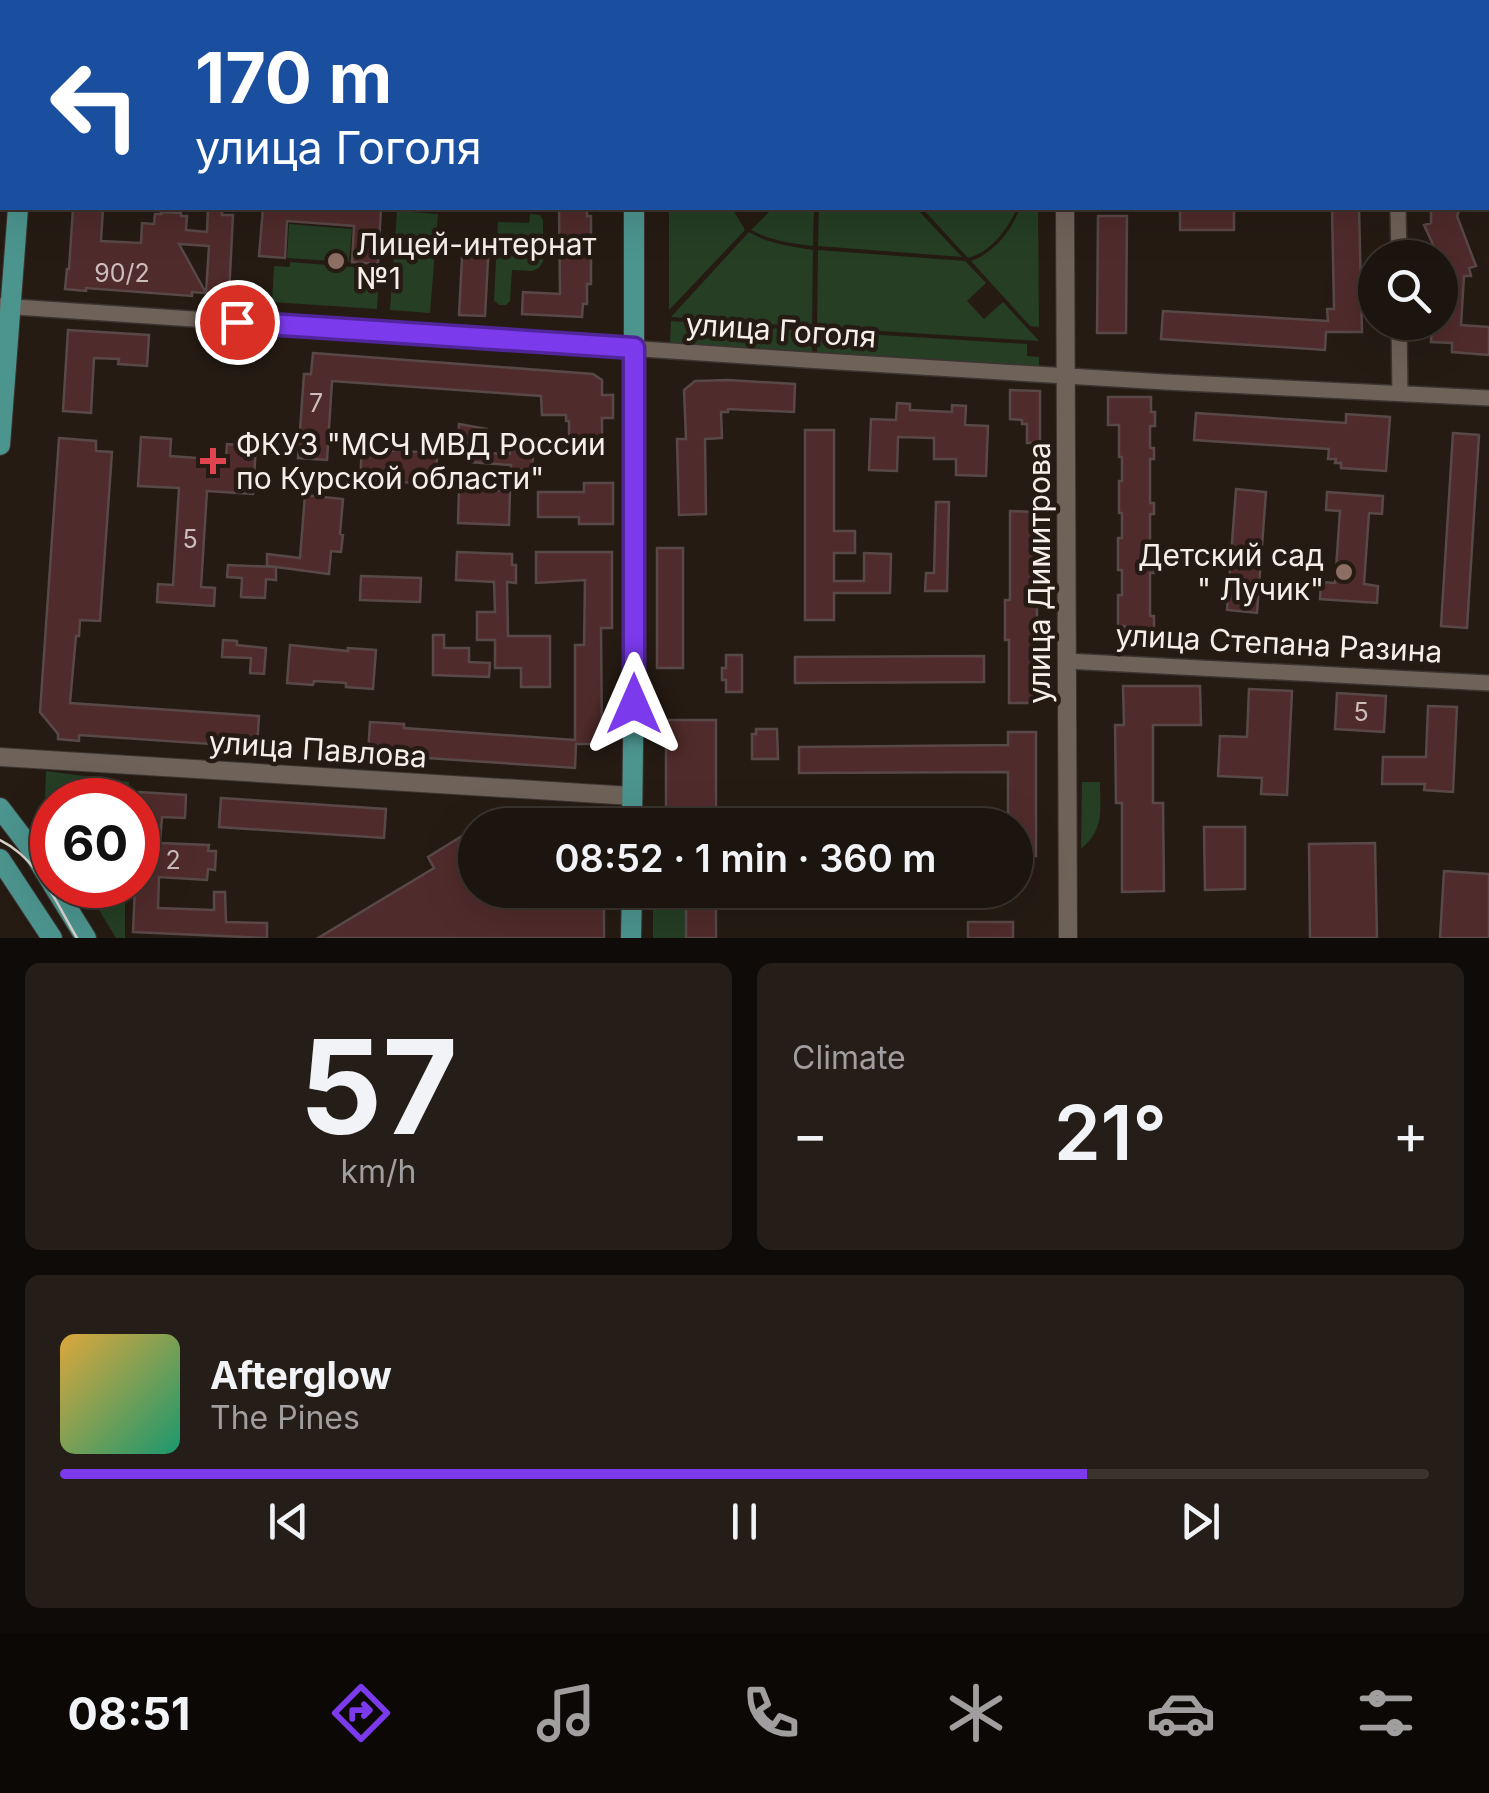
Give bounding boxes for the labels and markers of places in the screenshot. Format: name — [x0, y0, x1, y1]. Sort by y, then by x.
place label: Лицей-интернат №1 — [356, 226, 597, 296]
marker: Лицей-интернат №1 — [325, 250, 347, 272]
pin — [195, 280, 280, 365]
place label: ФКУЗ "МСЧ МВД России по Курской области" — [236, 426, 606, 496]
marker: ФКУЗ "МСЧ МВД России по Курской области" — [200, 448, 226, 474]
place label: Детский сад " Лучик" — [1138, 537, 1324, 607]
marker: Детский сад " Лучик" — [1333, 561, 1355, 583]

